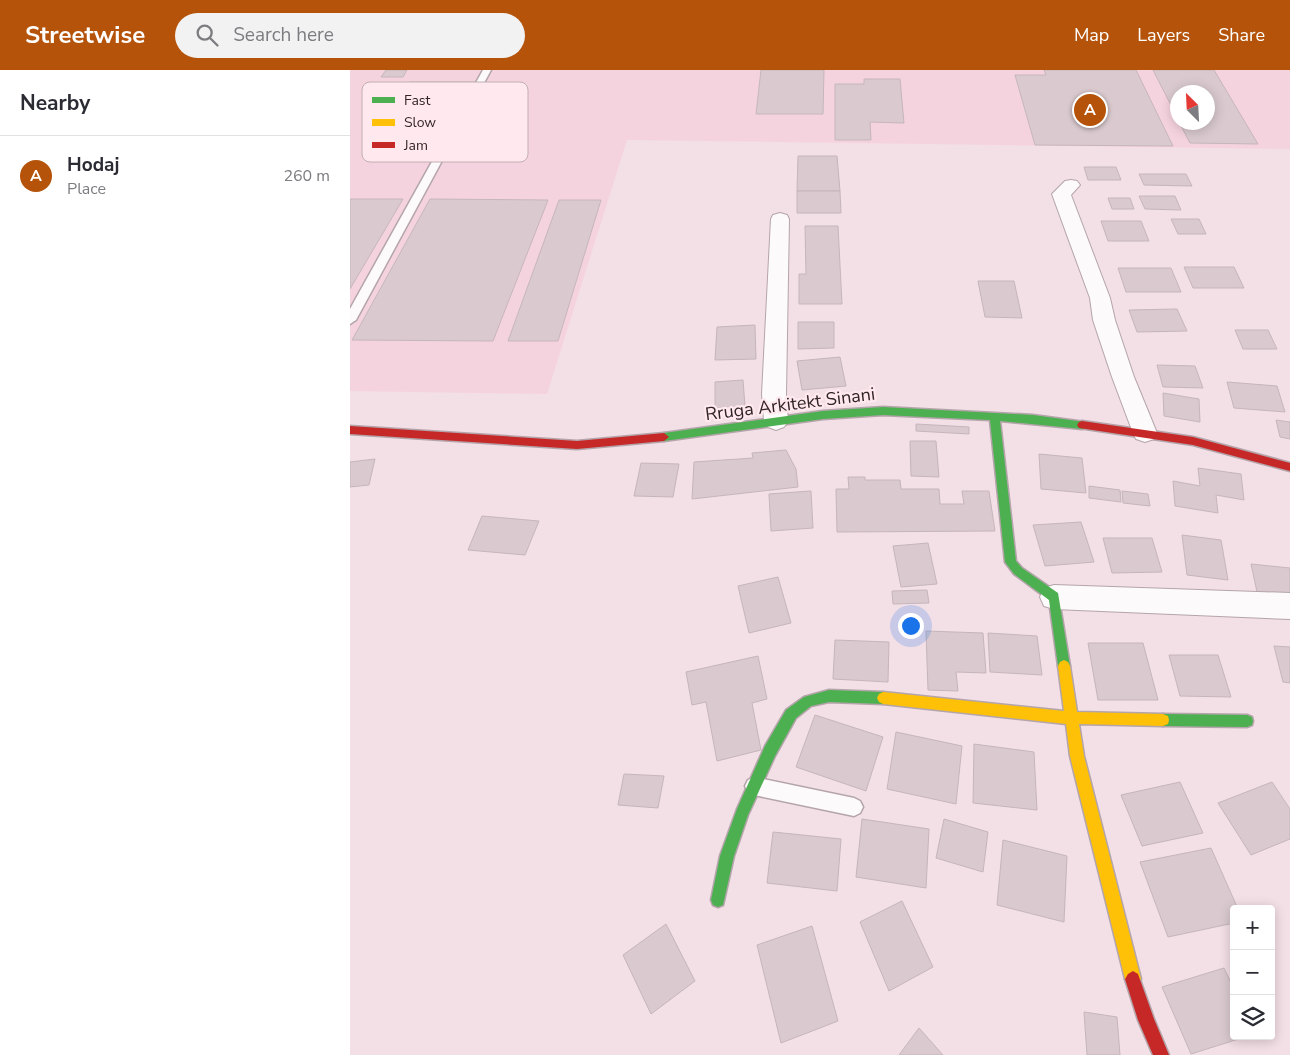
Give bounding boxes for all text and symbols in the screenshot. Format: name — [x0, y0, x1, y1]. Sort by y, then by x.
search box — [175, 13, 525, 58]
text: Streetwise — [25, 19, 145, 51]
icon: search — [193, 21, 221, 49]
text: Search here — [233, 22, 334, 48]
text: Map — [1074, 23, 1109, 47]
text: Layers — [1137, 23, 1190, 47]
text: Share — [1218, 23, 1265, 47]
legend — [362, 82, 528, 162]
north arrow — [1170, 85, 1215, 130]
text: Nearby — [20, 89, 90, 117]
text: Fast — [404, 91, 430, 110]
pin: A — [1074, 91, 1106, 129]
text: Slow — [404, 113, 436, 132]
text: Jam — [403, 136, 428, 155]
text: Hodaj — [67, 152, 119, 178]
text: A — [30, 165, 42, 187]
text: 260 m — [283, 165, 330, 187]
text: Place — [67, 178, 106, 200]
street label: Rruga Arkitekt Sinani — [704, 382, 876, 426]
your location — [898, 613, 924, 639]
map controls — [1230, 905, 1275, 1040]
button: + — [1230, 905, 1275, 950]
button: − — [1230, 950, 1275, 995]
button: layers — [1230, 995, 1275, 1040]

